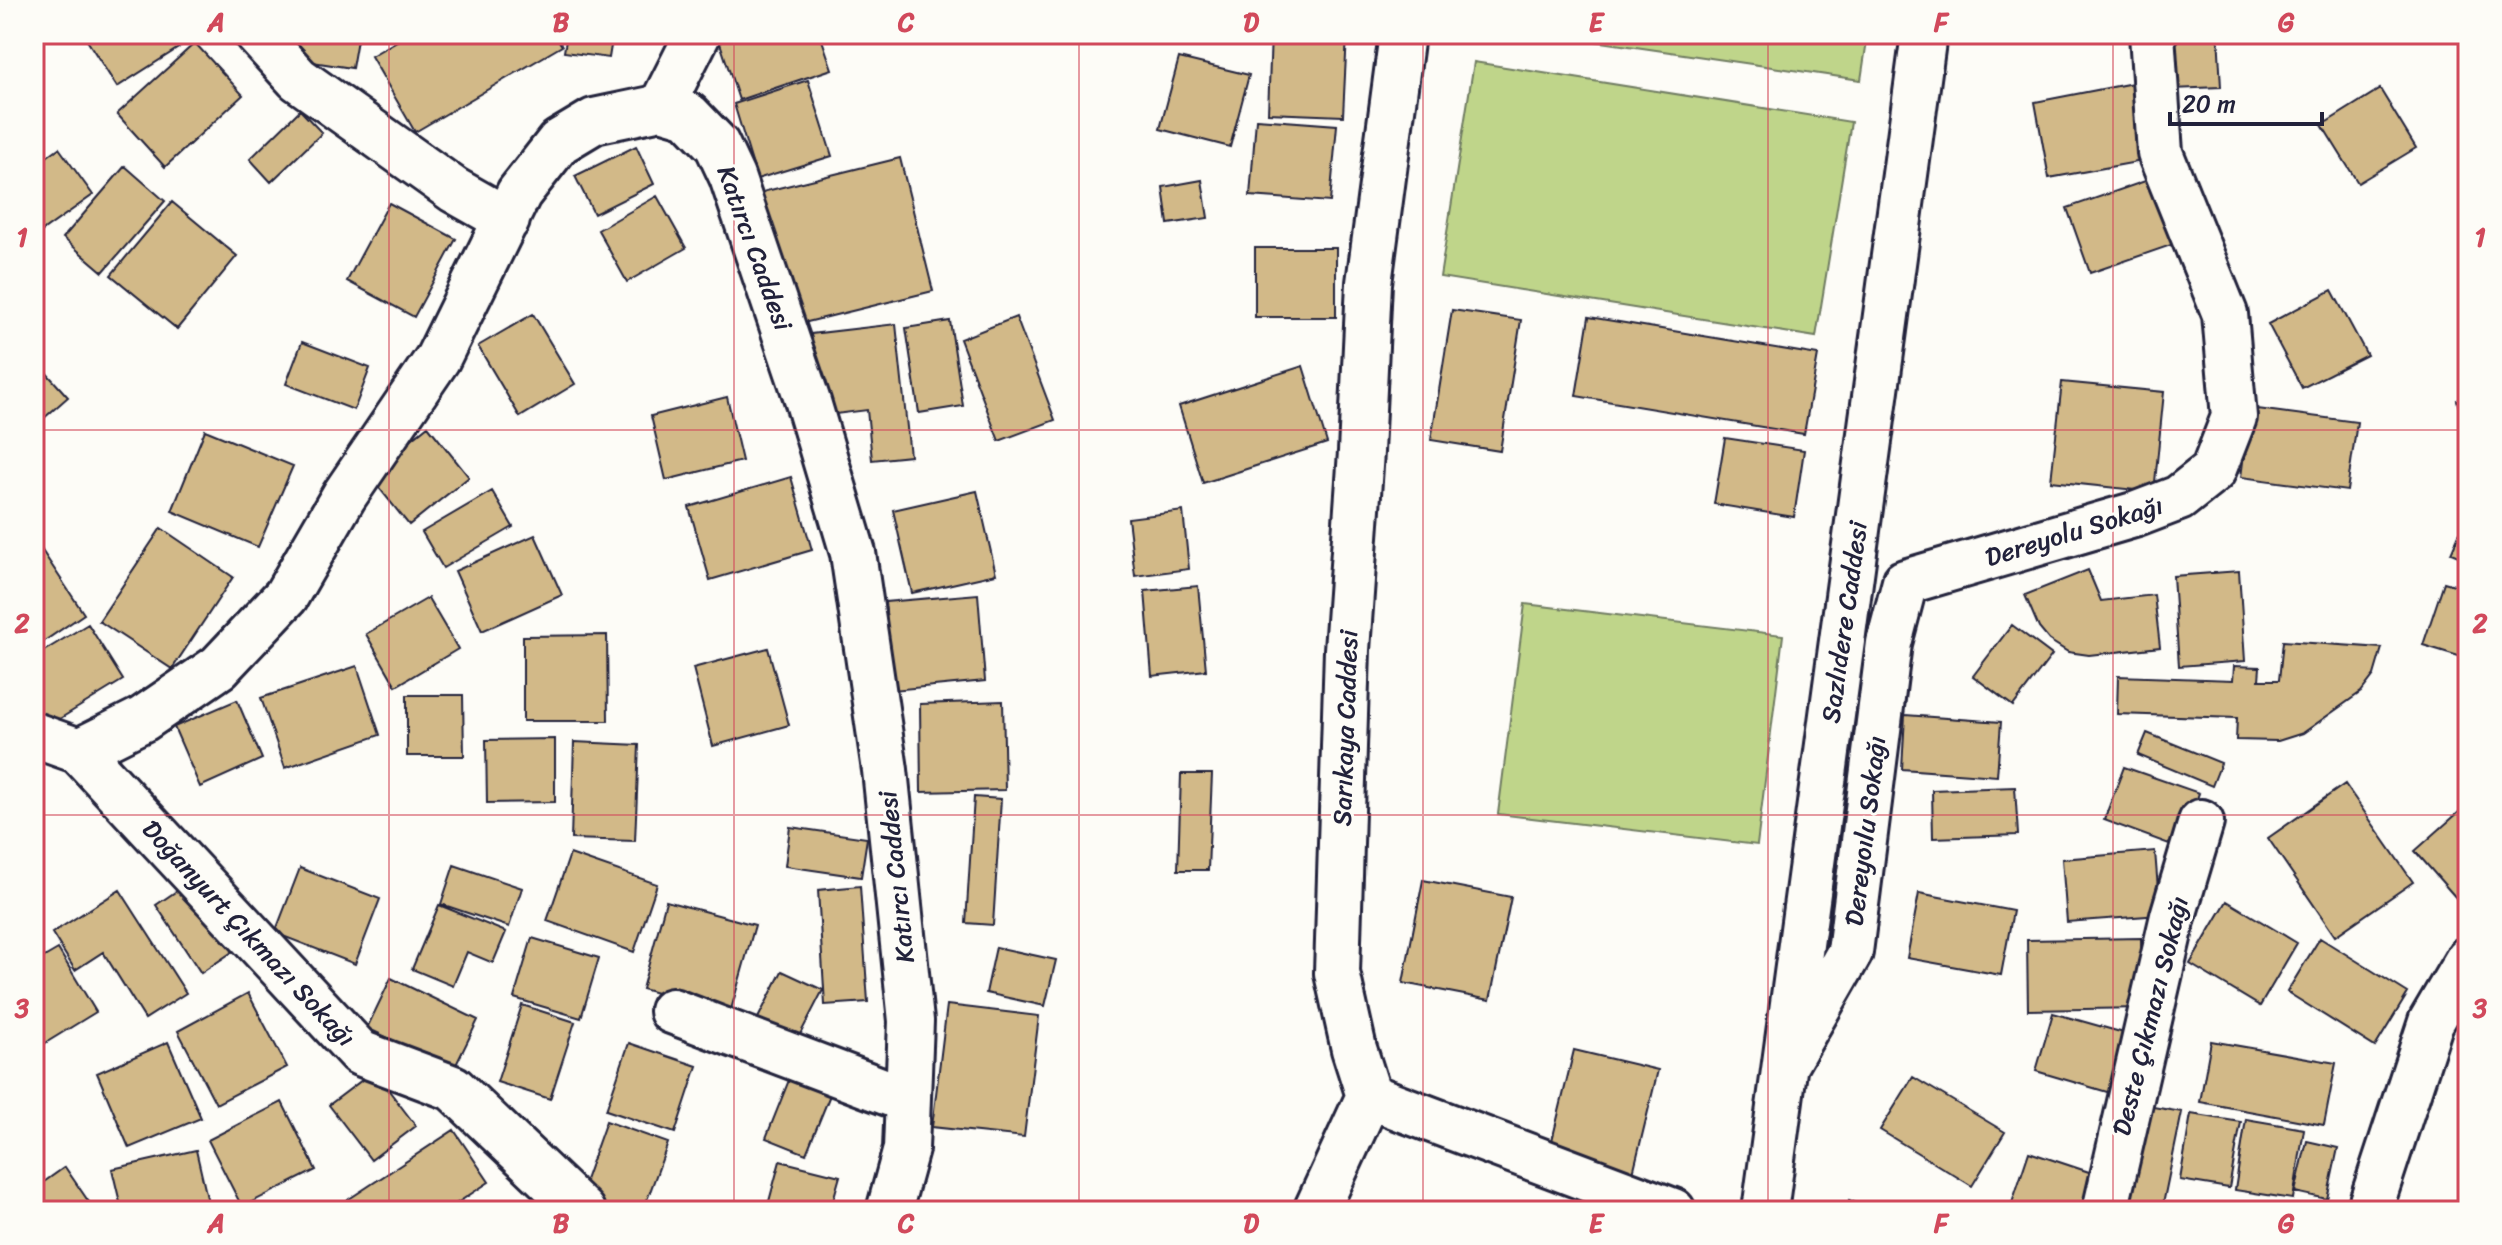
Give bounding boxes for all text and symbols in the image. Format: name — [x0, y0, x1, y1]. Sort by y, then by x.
text: A — [206, 0, 225, 45]
text: B — [553, 0, 570, 45]
text: C — [897, 0, 915, 45]
text: D — [1243, 0, 1259, 45]
text: E — [1589, 0, 1606, 45]
text: F — [1933, 0, 1950, 45]
text: G — [2278, 0, 2295, 45]
scale bar — [2170, 76, 2322, 126]
text: 20 m — [2182, 83, 2236, 125]
street label: Katırcı Caddesi — [704, 159, 806, 338]
text: 1 — [16, 214, 28, 260]
text: 1 — [2474, 214, 2486, 260]
street label: Dereyolu Sokağı — [1979, 482, 2169, 580]
street label: Sazlıdere Caddesi — [1807, 517, 1881, 726]
text: 2 — [13, 600, 30, 646]
text: 2 — [2471, 600, 2488, 646]
street label: Sarıkaya Caddesi — [1319, 628, 1371, 827]
street label: Dereyoılu Sokağı — [1831, 733, 1899, 929]
street label: Katırcı Caddesi — [864, 788, 928, 965]
street label: Doğanyurt Çıkmazı Sokağı — [130, 808, 368, 1058]
street label: Deste Çıkmazı Sokağı — [2098, 891, 2202, 1141]
text: 3 — [14, 985, 30, 1031]
text: 3 — [2472, 985, 2488, 1031]
text: A — [206, 1200, 225, 1245]
text: B — [553, 1200, 570, 1245]
text: C — [897, 1200, 915, 1245]
text: D — [1243, 1200, 1259, 1245]
text: E — [1589, 1200, 1606, 1245]
text: F — [1933, 1200, 1950, 1245]
text: G — [2278, 1200, 2295, 1245]

